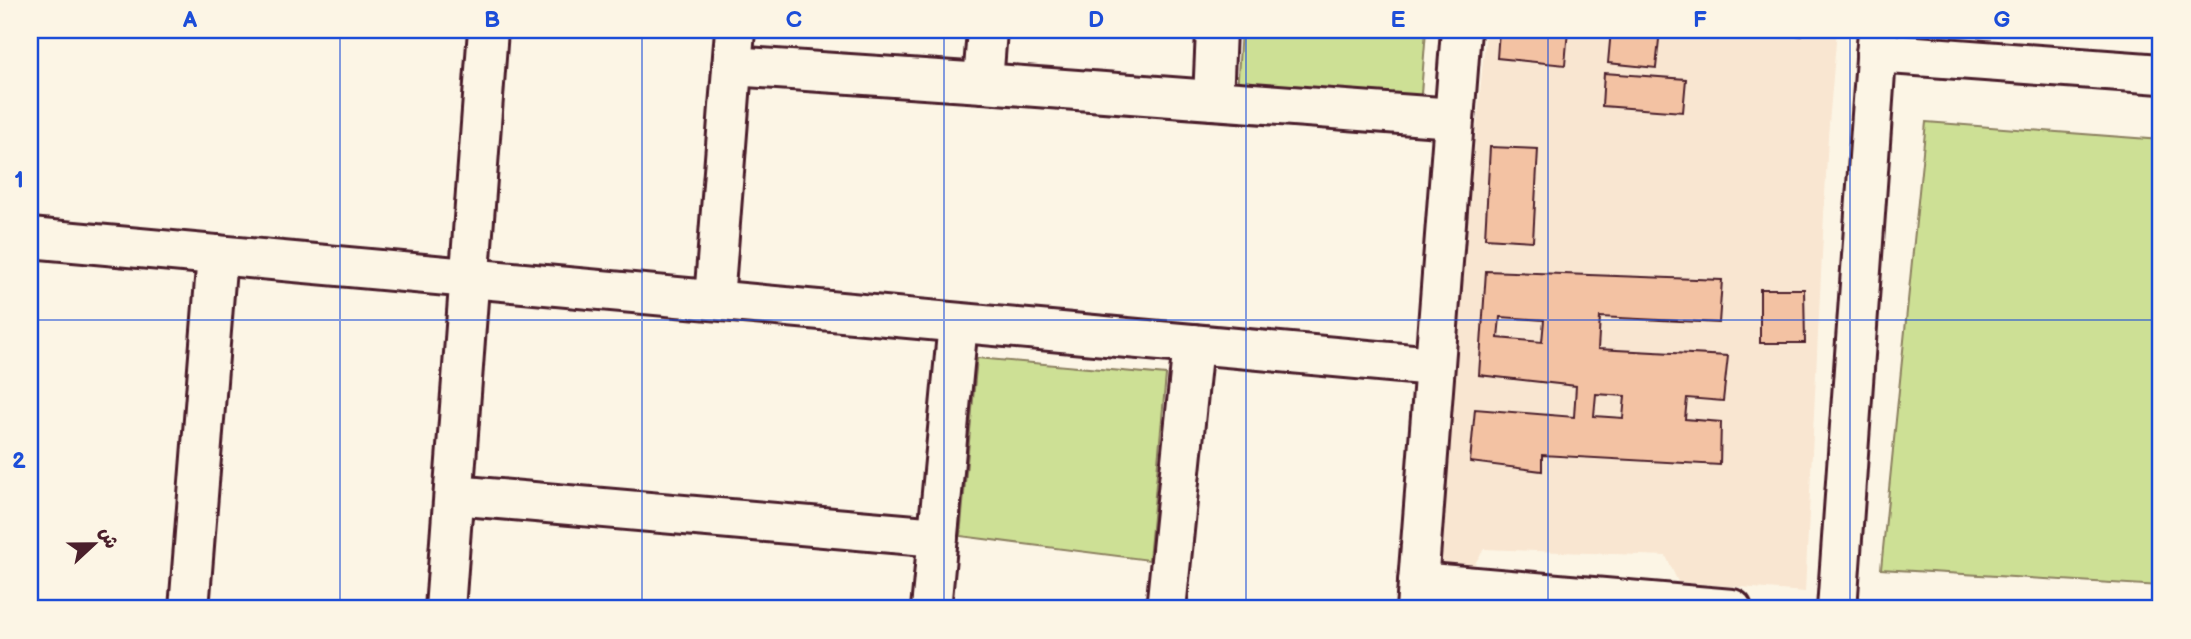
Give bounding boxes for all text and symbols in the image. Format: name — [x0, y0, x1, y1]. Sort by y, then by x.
text: A — [182, 6, 198, 34]
text: B — [484, 6, 500, 34]
text: C — [786, 6, 802, 34]
text: D — [1088, 6, 1104, 34]
text: E — [1391, 6, 1406, 34]
text: F — [1693, 6, 1707, 34]
text: G — [1994, 6, 2011, 34]
text: 1 — [14, 166, 24, 194]
text: 2 — [12, 447, 26, 475]
north arrow — [60, 510, 130, 580]
text: ش — [94, 524, 123, 552]

